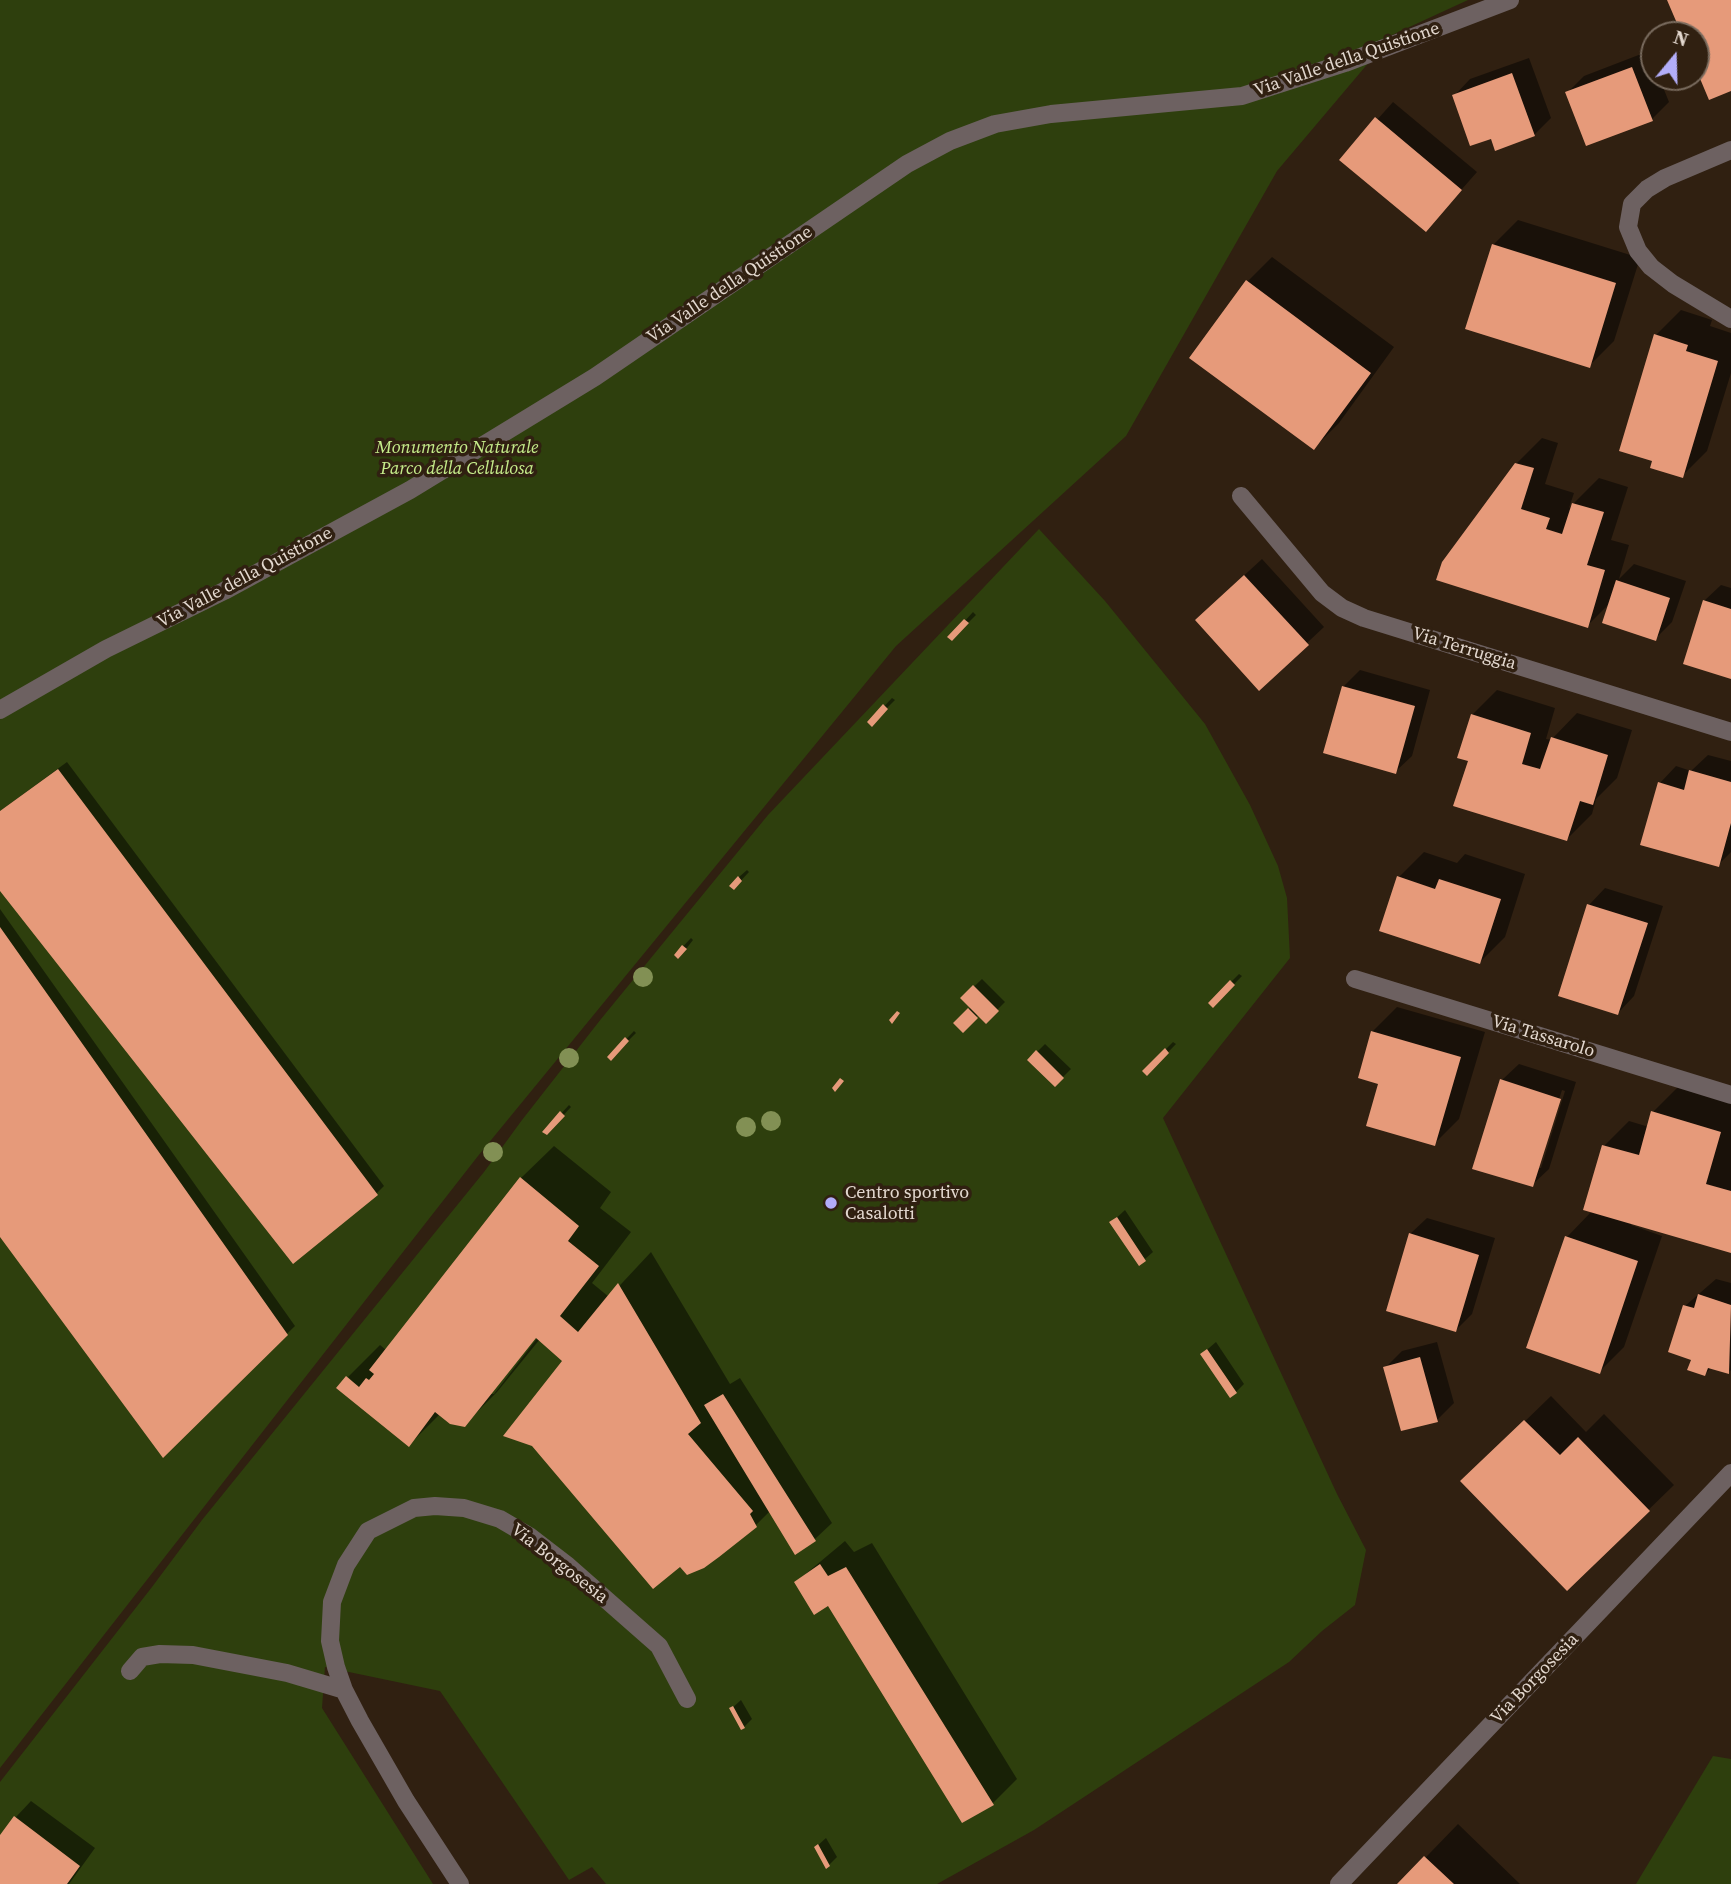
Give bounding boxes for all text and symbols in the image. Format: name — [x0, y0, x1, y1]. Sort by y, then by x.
street label: Via Valle della Quistione — [1251, 18, 1443, 102]
north arrow — [1640, 21, 1710, 91]
text: N — [1670, 23, 1692, 53]
street label: Via Valle della Quistione — [643, 222, 817, 348]
park label: Monumento Naturale Parco della Cellulosa — [376, 437, 538, 480]
street label: Via Valle della Quistione — [154, 523, 336, 633]
street label: Via Terruggia — [1409, 623, 1519, 675]
street label: Via Tassarolo — [1489, 1011, 1597, 1063]
place label: Centro sportivo Casalotti — [845, 1182, 969, 1224]
marker: Centro sportivo Casalotti — [823, 1195, 839, 1211]
street label: Via Borgosesia — [506, 1519, 612, 1609]
street label: Via Borgosesia — [1486, 1629, 1584, 1729]

